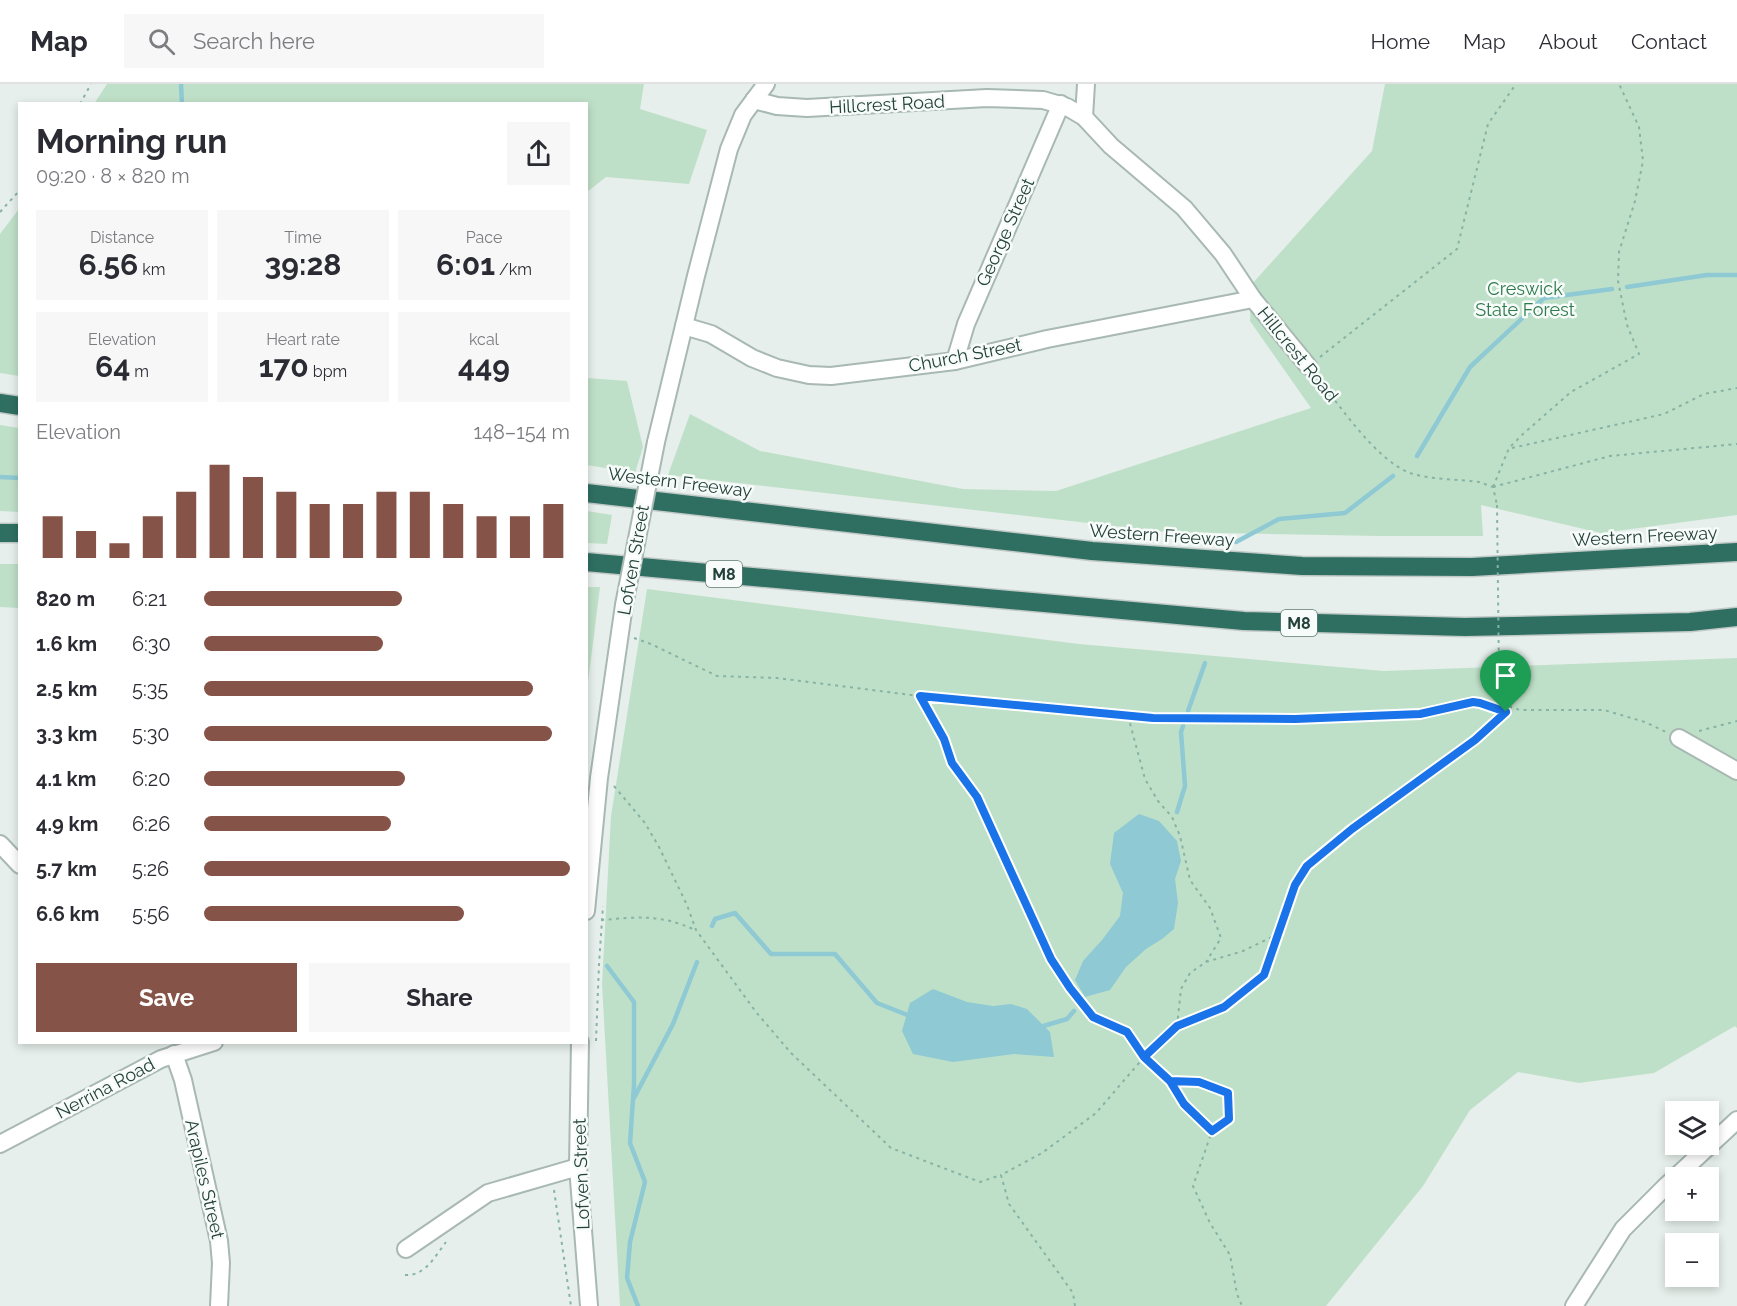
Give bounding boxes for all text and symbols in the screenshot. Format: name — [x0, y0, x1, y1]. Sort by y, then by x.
search box — [124, 14, 544, 68]
text: Map — [30, 25, 88, 58]
icon: search — [145, 25, 178, 58]
text: Search here — [193, 28, 315, 54]
text: Home — [1371, 29, 1430, 54]
text: Map — [1463, 29, 1506, 54]
text: About — [1539, 29, 1598, 54]
text: Contact — [1631, 29, 1707, 54]
street label: Hillcrest Road — [829, 90, 945, 118]
text: Morning run — [36, 122, 227, 161]
button: share — [507, 122, 570, 185]
text: 09:20 · 8 × 820 m — [36, 164, 190, 188]
street label: George Street — [972, 175, 1038, 289]
text: Distance — [90, 228, 154, 247]
text: Time — [284, 228, 322, 247]
text: Pace — [466, 228, 502, 247]
text: 6.56 — [78, 247, 138, 282]
text: 39:28 — [265, 247, 341, 282]
text: 6:01 — [436, 247, 495, 282]
text: km — [138, 260, 166, 279]
text: /km — [495, 260, 532, 279]
park label: Creswick State Forest — [1475, 278, 1575, 320]
street label: Hillcrest Road — [1253, 302, 1343, 406]
text: Elevation — [88, 330, 156, 349]
text: Heart rate — [266, 330, 340, 349]
text: kcal — [469, 330, 499, 349]
street label: Church Street — [907, 334, 1023, 376]
text: 64 — [95, 349, 130, 384]
text: 170 — [259, 349, 309, 384]
text: 449 — [458, 349, 510, 384]
text: m — [130, 362, 149, 381]
text: bpm — [309, 362, 347, 381]
text: Elevation — [36, 420, 121, 444]
text: 148–154 m — [474, 420, 570, 444]
street label: Western Freeway — [607, 463, 754, 501]
street label: Lofven Street — [613, 503, 653, 617]
street label: Western Freeway — [1089, 519, 1235, 551]
street label: Western Freeway — [1572, 522, 1718, 550]
road number: M8 — [706, 561, 742, 587]
text: 820 m — [36, 587, 95, 611]
text: 6:21 — [132, 587, 167, 611]
road number: M8 — [1281, 610, 1317, 636]
text: 1.6 km — [36, 632, 97, 656]
text: 6:30 — [132, 632, 171, 656]
pin — [1480, 650, 1531, 712]
icon: arrive — [1489, 659, 1522, 692]
text: 2.5 km — [36, 677, 97, 701]
text: 5:35 — [132, 677, 168, 701]
text: 3.3 km — [36, 722, 97, 746]
text: 5:30 — [132, 722, 170, 746]
text: 4.1 km — [36, 767, 96, 791]
text: 6:20 — [132, 767, 170, 791]
text: 4.9 km — [36, 812, 98, 836]
text: 6:26 — [132, 812, 170, 836]
text: 5.7 km — [36, 857, 97, 881]
text: 5:26 — [132, 857, 169, 881]
text: 6.6 km — [36, 902, 99, 926]
text: 5:56 — [132, 902, 170, 926]
button: Save — [36, 963, 297, 1032]
button: Share — [309, 963, 570, 1032]
street label: Nerrina Road — [52, 1053, 158, 1123]
map controls — [1665, 1101, 1719, 1287]
button: layers — [1665, 1101, 1719, 1155]
street label: Arapiles Street — [181, 1117, 229, 1241]
street label: Lofven Street — [569, 1118, 593, 1230]
button: + — [1665, 1167, 1719, 1221]
button: − — [1665, 1233, 1719, 1287]

